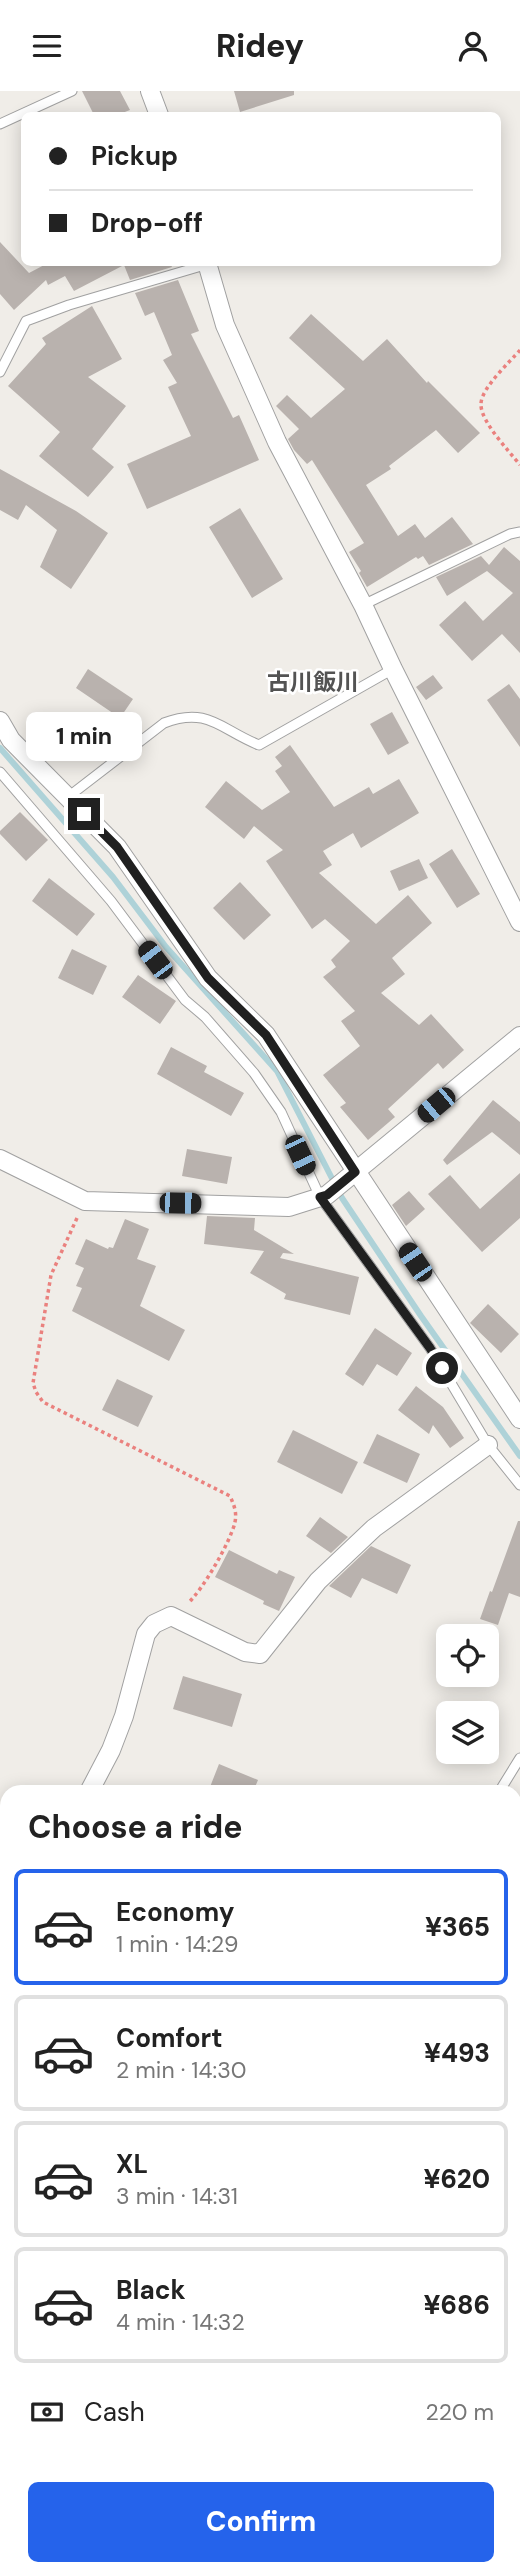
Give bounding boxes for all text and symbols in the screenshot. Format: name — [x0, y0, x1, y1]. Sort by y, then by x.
text: Ridey — [216, 25, 304, 67]
icon: menu — [28, 27, 66, 65]
icon: person — [454, 27, 492, 65]
text: Pickup — [91, 139, 178, 173]
text: Drop-off — [91, 206, 203, 240]
district label: 古川飯川 — [267, 667, 359, 697]
callout: 1 min — [26, 713, 142, 761]
text: 1 min — [56, 721, 112, 751]
route end — [68, 798, 100, 830]
car — [134, 937, 177, 983]
car — [414, 1083, 459, 1127]
car — [282, 1132, 319, 1178]
car — [159, 1192, 202, 1214]
car — [395, 1239, 436, 1285]
route start — [426, 1352, 458, 1384]
map controls — [436, 1624, 499, 1764]
button: locate — [436, 1624, 499, 1687]
button: layers — [436, 1701, 499, 1764]
text: Choose a ride — [28, 1806, 243, 1848]
text: Economy — [116, 1895, 234, 1929]
icon: car — [32, 1896, 95, 1959]
text: ¥365 — [425, 1910, 490, 1944]
text: 1 min · 14:29 — [116, 1929, 239, 1959]
text: Comfort — [116, 2021, 222, 2055]
icon: car — [32, 2022, 95, 2085]
text: ¥493 — [424, 2036, 490, 2070]
text: 2 min · 14:30 — [116, 2055, 246, 2085]
text: XL — [116, 2147, 148, 2181]
icon: car — [32, 2148, 95, 2211]
text: ¥620 — [423, 2162, 490, 2196]
text: 3 min · 14:31 — [116, 2181, 238, 2211]
text: Black — [116, 2273, 186, 2307]
icon: car — [32, 2274, 95, 2337]
text: ¥686 — [423, 2288, 490, 2322]
text: 4 min · 14:32 — [116, 2307, 245, 2337]
icon: cash — [28, 2393, 66, 2431]
text: Cash — [84, 2395, 145, 2429]
text: 220 m — [425, 2397, 494, 2427]
button: Confirm — [28, 2482, 494, 2562]

